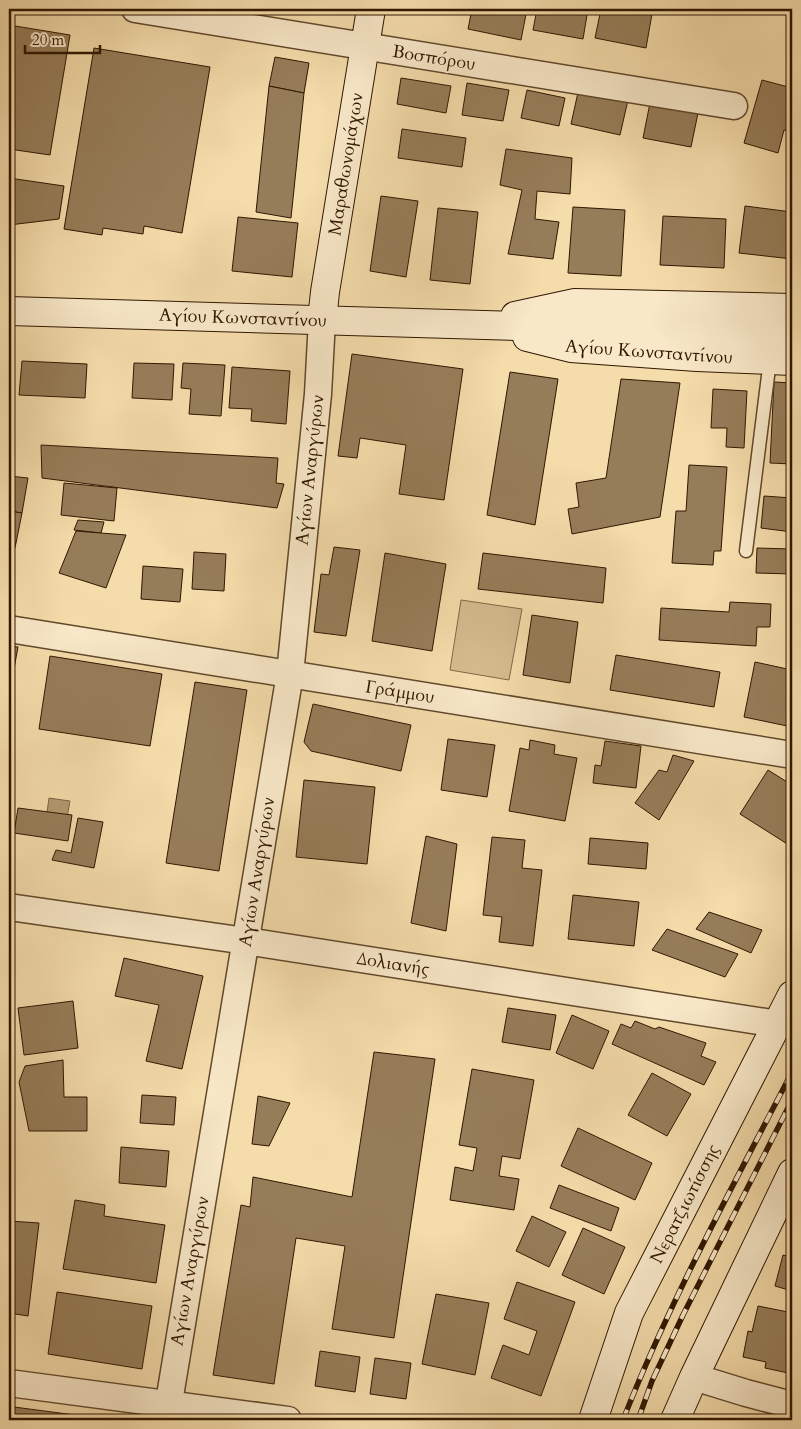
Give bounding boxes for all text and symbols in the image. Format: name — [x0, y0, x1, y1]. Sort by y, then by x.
scale bar — [25, 22, 100, 54]
text: 20 m — [32, 30, 64, 50]
street label: Βοσπόρου — [391, 39, 477, 77]
street label: Μαραθωνομάχων — [322, 91, 370, 237]
street label: Αγίου Κωνσταντίνου — [159, 303, 327, 333]
street label: Αγίου Κωνσταντίνου — [564, 334, 734, 370]
street label: Αγίων Αναργύρων — [290, 393, 330, 547]
street label: Γράμμου — [364, 674, 436, 710]
street label: Αγίων Αναργύρων — [233, 795, 281, 949]
street label: Δολιανής — [355, 946, 431, 982]
street label: Νερατζιωτίσσης — [644, 1140, 726, 1268]
street label: Αγίων Αναργύρων — [165, 1194, 215, 1348]

